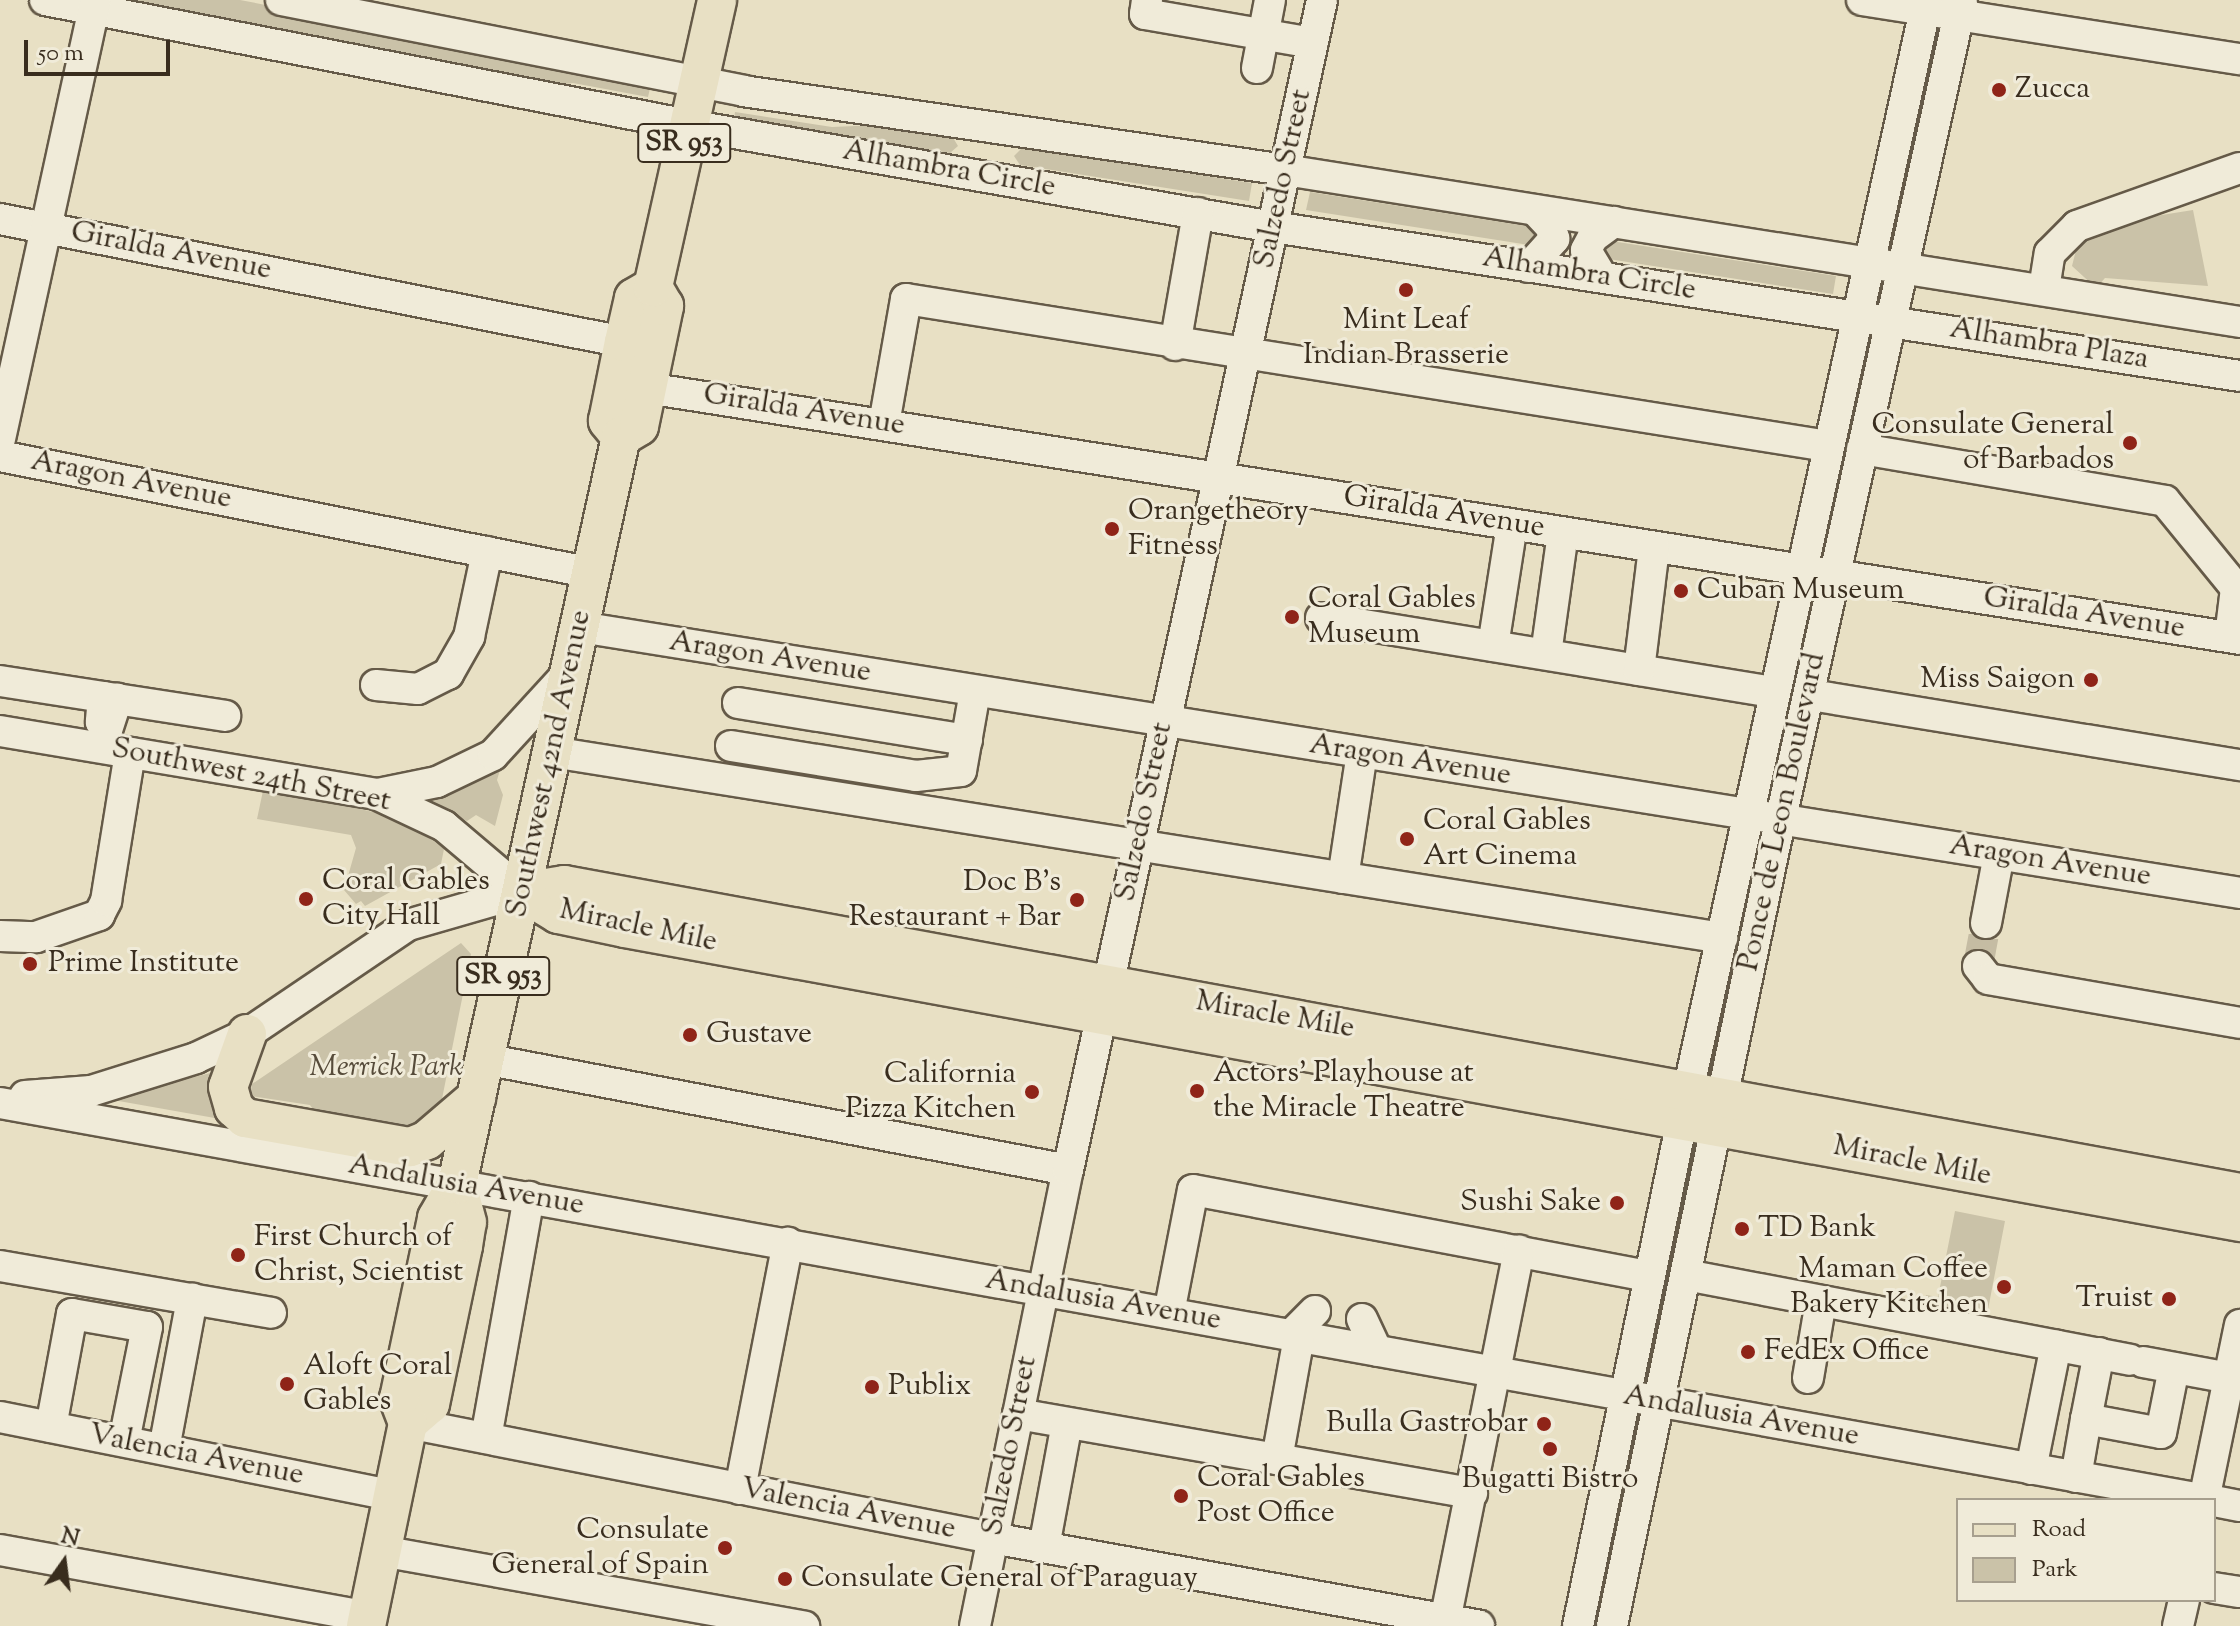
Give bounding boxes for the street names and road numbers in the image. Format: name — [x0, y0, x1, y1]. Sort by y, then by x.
street label: Salzedo Street — [1247, 86, 1321, 272]
road number: SR 953 — [636, 119, 732, 167]
street label: Alhambra Circle — [840, 134, 1058, 206]
street label: Giralda Avenue — [68, 215, 274, 289]
street label: Alhambra Circle — [1480, 240, 1698, 310]
street label: Alhambra Plaza — [1947, 312, 2151, 378]
street label: Giralda Avenue — [701, 377, 907, 445]
street label: Aragon Avenue — [28, 444, 234, 518]
street label: Giralda Avenue — [1341, 479, 1547, 547]
street label: Giralda Avenue — [1981, 580, 2187, 648]
street label: Southwest 42nd Avenue — [500, 607, 600, 921]
street label: Aragon Avenue — [667, 624, 873, 692]
street label: Ponce de Leon Boulevard — [1732, 650, 1834, 974]
street label: Salzedo Street — [1108, 719, 1182, 905]
street label: Aragon Avenue — [1307, 727, 1513, 795]
street label: Southwest 24th Street — [108, 731, 394, 821]
street label: Aragon Avenue — [1947, 828, 2153, 896]
street label: Miracle Mile — [556, 893, 720, 961]
road number: SR 953 — [455, 952, 551, 1000]
street label: Miracle Mile — [1193, 984, 1357, 1048]
street label: Miracle Mile — [1830, 1129, 1994, 1195]
street label: Andalusia Avenue — [345, 1148, 587, 1224]
street label: Andalusia Avenue — [982, 1263, 1224, 1339]
street label: Salzedo Street — [976, 1353, 1046, 1539]
street label: Andalusia Avenue — [1620, 1379, 1862, 1455]
street label: Valencia Avenue — [85, 1418, 307, 1494]
street label: Valencia Avenue — [737, 1472, 959, 1548]

